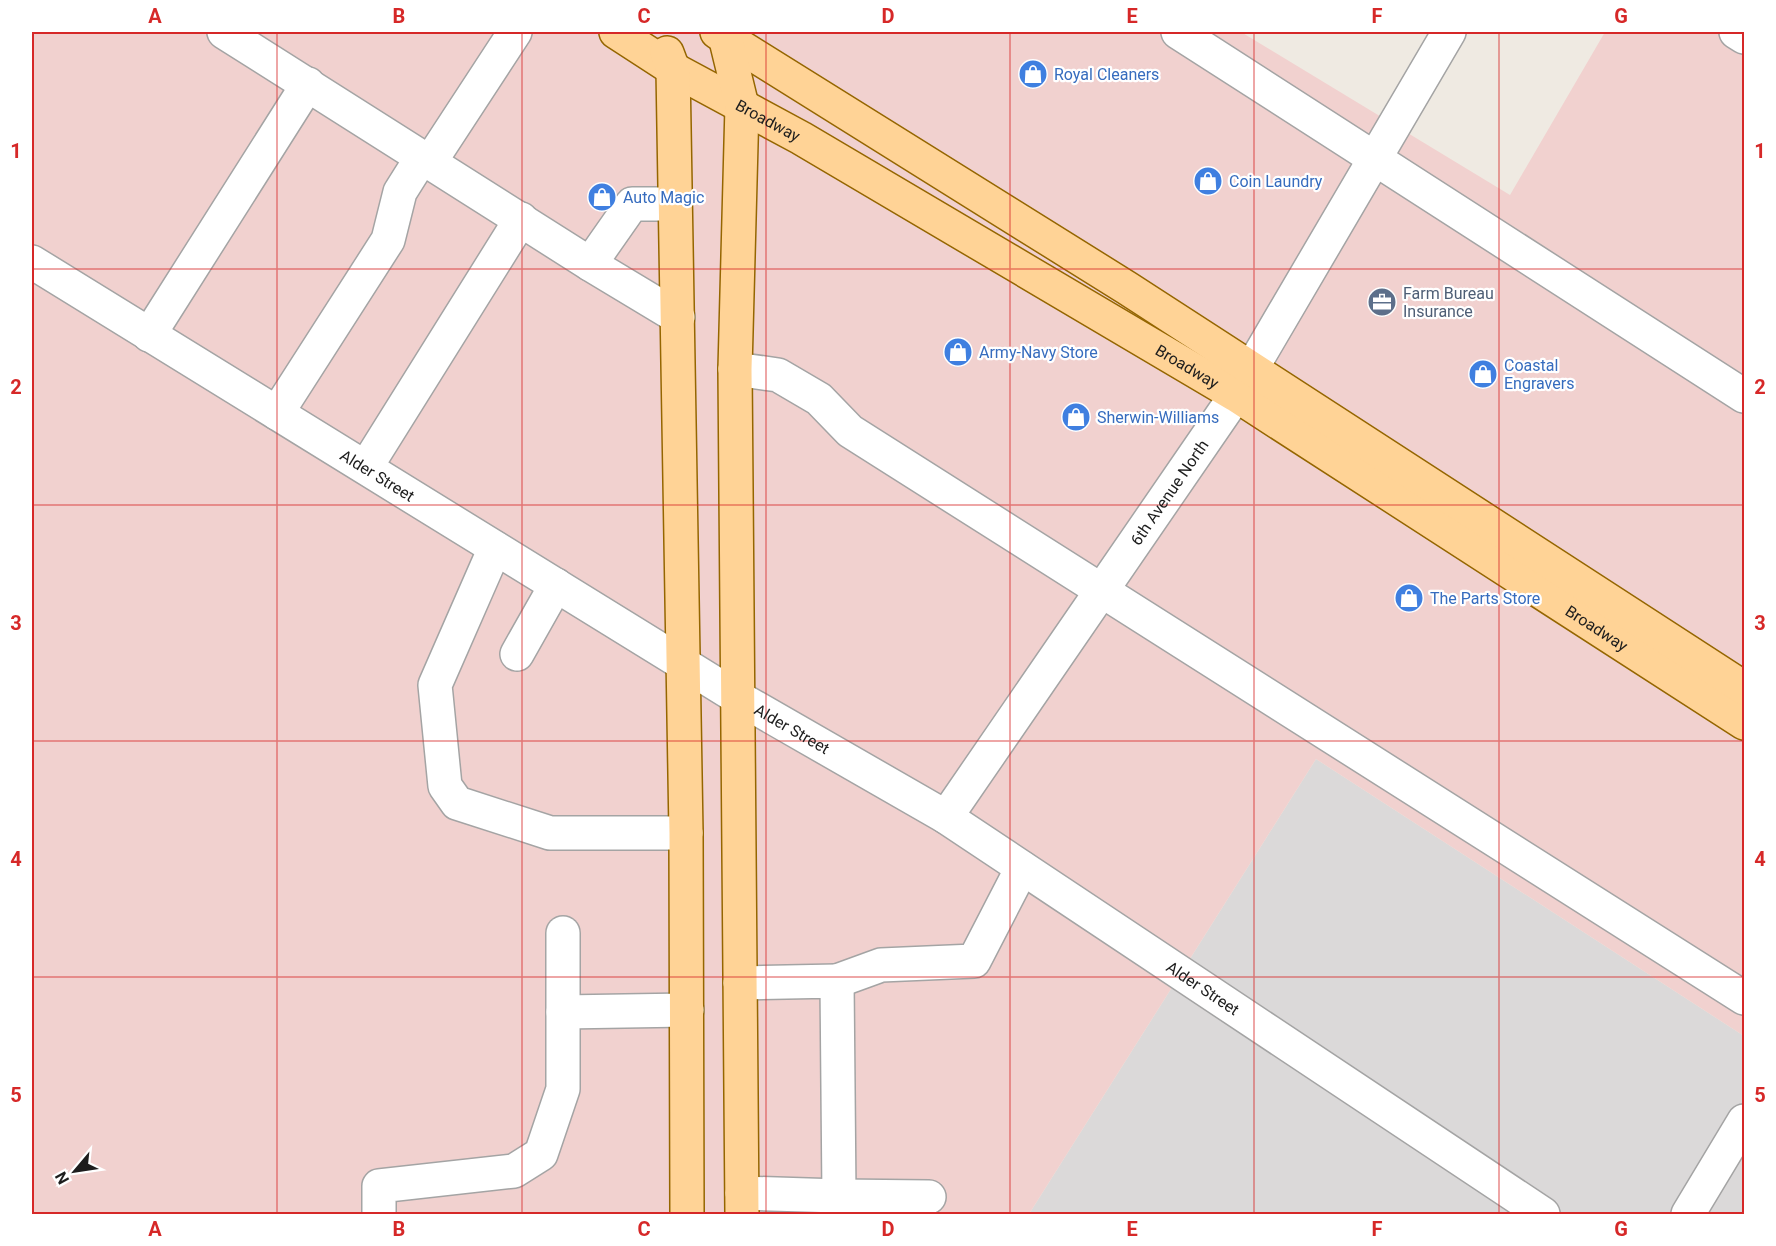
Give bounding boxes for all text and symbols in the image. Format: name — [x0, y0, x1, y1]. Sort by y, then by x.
text: A — [148, 4, 162, 28]
text: B — [393, 4, 405, 28]
text: C — [637, 4, 651, 28]
text: D — [882, 4, 895, 28]
text: E — [1126, 4, 1138, 28]
text: F — [1372, 4, 1383, 28]
text: G — [1614, 4, 1628, 28]
shop icon: Royal Cleaners — [1017, 58, 1049, 90]
place label: Royal Cleaners — [1054, 65, 1159, 84]
street label: Broadway — [733, 95, 804, 146]
text: 1 — [10, 139, 22, 163]
text: 1 — [1754, 139, 1766, 163]
shop icon: Coin Laundry — [1192, 165, 1224, 197]
place label: Coin Laundry — [1229, 172, 1323, 191]
shop icon: Auto Magic — [586, 181, 618, 213]
place label: Auto Magic — [623, 188, 704, 207]
place label: Farm Bureau Insurance — [1403, 284, 1494, 321]
office icon: Farm Bureau Insurance — [1366, 286, 1398, 318]
shop icon: Army-Navy Store — [942, 336, 974, 368]
street label: Broadway — [1152, 340, 1223, 392]
place label: Army-Navy Store — [979, 343, 1098, 362]
place label: Coastal Engravers — [1504, 356, 1574, 393]
shop icon: Coastal Engravers — [1467, 358, 1499, 390]
text: 2 — [10, 375, 22, 399]
text: 2 — [1754, 375, 1766, 399]
shop icon: Sherwin-Williams — [1060, 401, 1092, 433]
place label: Sherwin-Williams — [1097, 408, 1219, 427]
street label: 6th Avenue North — [1126, 436, 1212, 549]
street label: Alder Street — [337, 445, 418, 505]
shop icon: The Parts Store — [1393, 582, 1425, 614]
place label: The Parts Store — [1430, 589, 1540, 608]
street label: Broadway — [1562, 601, 1632, 655]
text: 3 — [10, 611, 22, 635]
text: 3 — [1754, 611, 1766, 635]
street label: Alder Street — [751, 700, 833, 758]
text: 4 — [10, 847, 22, 871]
text: 4 — [1754, 847, 1766, 871]
street label: Alder Street — [1163, 957, 1243, 1019]
text: 5 — [10, 1083, 22, 1107]
text: 5 — [1754, 1083, 1766, 1107]
north arrow — [45, 1141, 105, 1201]
text: N — [51, 1168, 73, 1188]
text: A — [148, 1217, 162, 1241]
text: B — [393, 1217, 405, 1241]
text: C — [637, 1217, 651, 1241]
text: D — [882, 1217, 895, 1241]
text: E — [1126, 1217, 1138, 1241]
text: F — [1372, 1217, 1383, 1241]
text: G — [1614, 1217, 1628, 1241]

